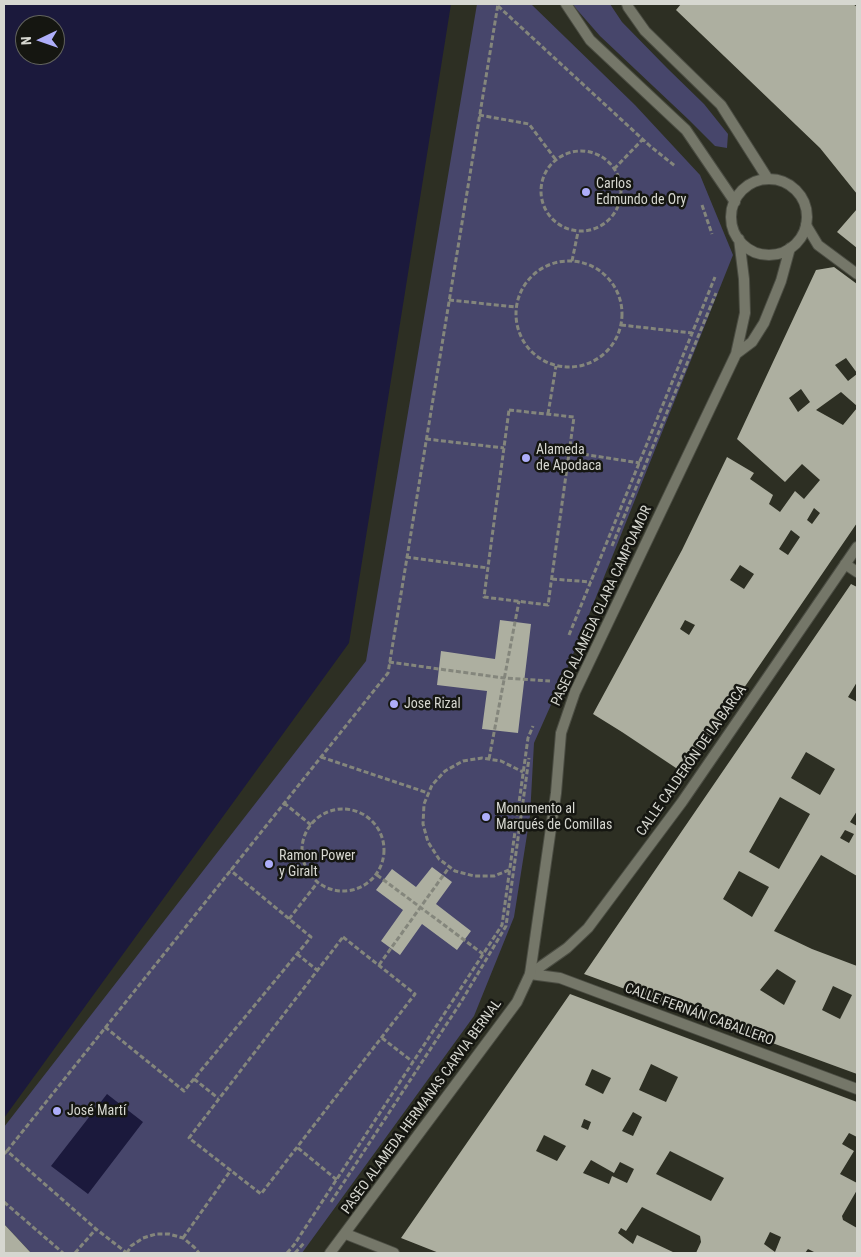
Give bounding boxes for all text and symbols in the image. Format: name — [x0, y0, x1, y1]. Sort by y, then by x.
north arrow — [15, 15, 65, 65]
text: N — [18, 36, 34, 45]
place label: Carlos Edmundo de Ory — [596, 176, 686, 208]
marker: Carlos Edmundo de Ory — [580, 186, 592, 198]
place label: Alameda de Apodaca — [536, 442, 602, 474]
marker: Alameda de Apodaca — [520, 452, 532, 464]
street label: PASEO ALAMEDA CLARA CAMPOAMOR — [548, 503, 656, 709]
street label: CALLE CALDERÓN DE LA BARCA — [633, 682, 751, 840]
place label: Jose Rizal — [404, 696, 461, 712]
marker: Jose Rizal — [388, 698, 400, 710]
place label: Monumento al Marqués de Comillas — [496, 801, 612, 834]
marker: Monumento al Marqués de Comillas — [480, 811, 492, 823]
place label: Ramon Power y Giralt — [279, 848, 355, 880]
marker: Ramon Power y Giralt — [263, 858, 275, 870]
street label: CALLE FERNÁN CABALLERO — [622, 980, 776, 1050]
street label: PASEO ALAMEDA HERMANAS CARVIA BERNAL — [338, 996, 506, 1218]
place label: José Martí — [67, 1103, 126, 1119]
marker: José Martí — [51, 1105, 63, 1117]

